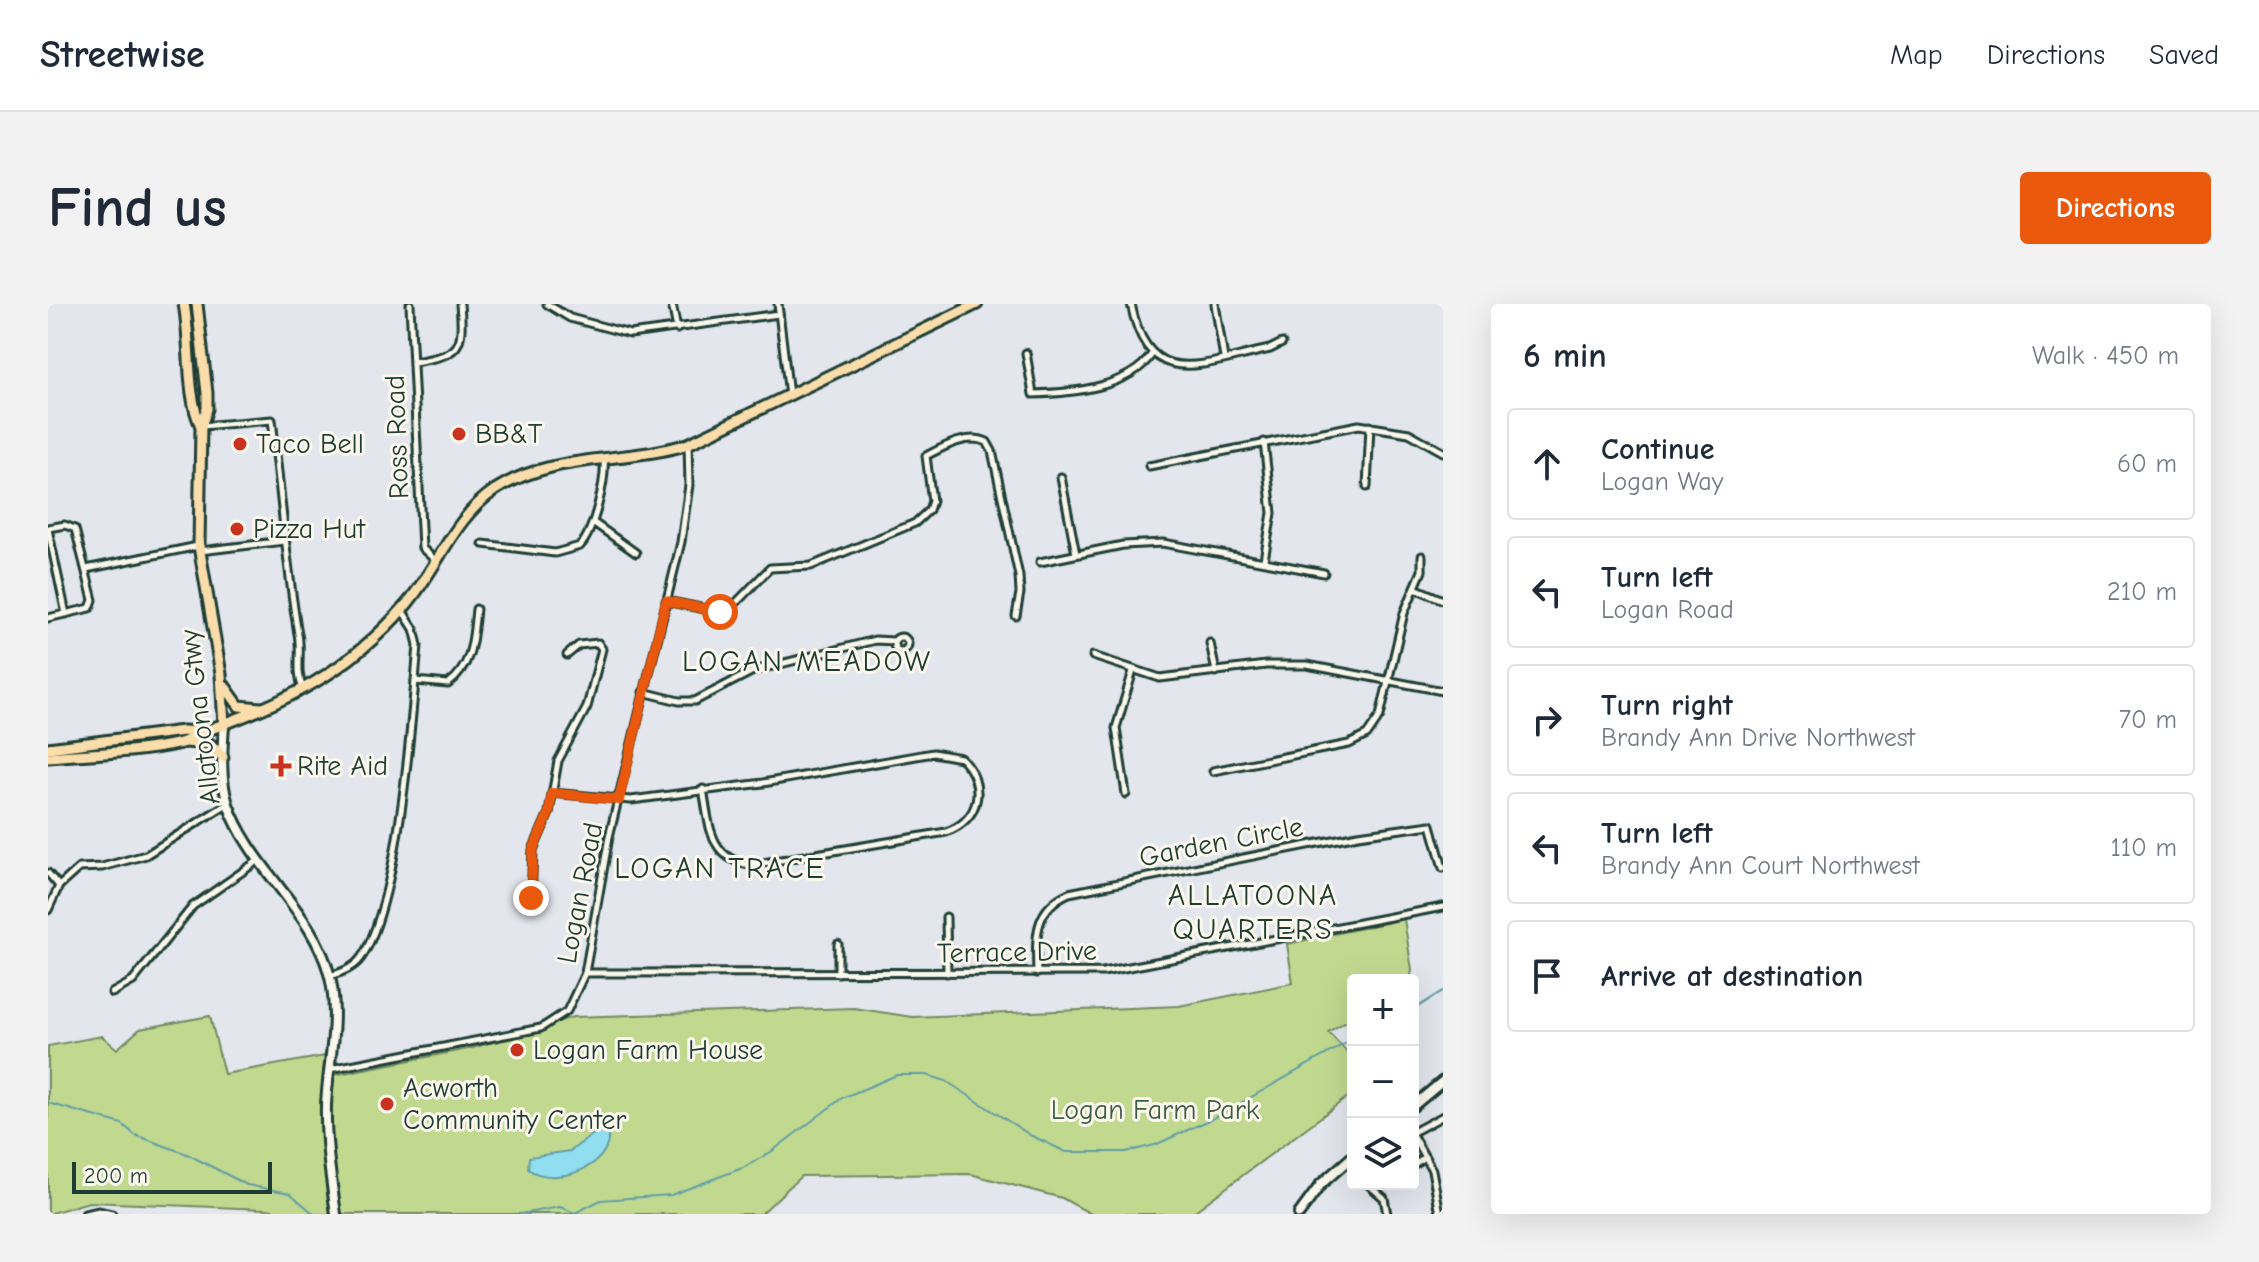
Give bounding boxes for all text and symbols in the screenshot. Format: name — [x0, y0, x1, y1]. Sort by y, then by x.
text: Streetwise — [40, 33, 205, 77]
text: Map — [1890, 39, 1943, 71]
text: Directions — [1987, 39, 2105, 71]
text: Saved — [2149, 39, 2219, 71]
button: Directions — [2020, 172, 2211, 244]
text: Find us — [48, 176, 227, 240]
text: 6 min — [1523, 336, 1607, 376]
text: Walk · 450 m — [2032, 341, 2179, 371]
street label: Ross Road — [379, 374, 415, 500]
place label: BB&T — [475, 418, 543, 450]
marker: BB&T — [450, 425, 468, 443]
place label: Taco Bell — [256, 428, 364, 460]
text: Continue — [1601, 432, 1715, 467]
marker: Taco Bell — [231, 435, 249, 453]
icon: ahead — [1525, 442, 1569, 486]
text: 60 m — [2117, 449, 2177, 479]
text: Logan Way — [1601, 467, 1723, 497]
place label: Pizza Hut — [253, 513, 366, 545]
marker: Pizza Hut — [228, 520, 246, 538]
text: Turn left — [1601, 560, 1713, 595]
icon: left — [1525, 570, 1569, 614]
text: 210 m — [2107, 577, 2177, 607]
route start — [702, 594, 738, 630]
text: Logan Road — [1601, 595, 1734, 625]
street label: Allatoona Gtwy — [173, 627, 227, 806]
district label: LOGAN MEADOW — [682, 644, 932, 679]
text: Turn right — [1601, 688, 1733, 723]
icon: right — [1525, 698, 1569, 742]
text: 70 m — [2119, 705, 2177, 735]
text: Brandy Ann Drive Northwest — [1601, 723, 1915, 753]
place label: Rite Aid — [297, 750, 388, 782]
marker: Rite Aid — [272, 757, 290, 775]
street label: Garden Circle — [1136, 810, 1306, 874]
text: Turn left — [1601, 816, 1713, 851]
street label: Logan Road — [551, 820, 609, 966]
icon: left — [1525, 826, 1569, 870]
text: 110 m — [2110, 833, 2177, 863]
district label: LOGAN TRACE — [614, 851, 826, 886]
text: Brandy Ann Court Northwest — [1601, 851, 1920, 881]
district label: ALLATOONA QUARTERS — [1168, 878, 1338, 947]
route end — [513, 880, 549, 916]
street label: Terrace Drive — [937, 935, 1097, 969]
icon: arrive — [1525, 954, 1569, 998]
text: Arrive at destination — [1601, 959, 1863, 994]
map controls — [1347, 974, 1419, 1190]
button: + — [1347, 974, 1419, 1046]
place label: Logan Farm House — [533, 1034, 763, 1066]
marker: Logan Farm House — [508, 1041, 526, 1059]
button: − — [1347, 1046, 1419, 1118]
place label: Acworth Community Center — [403, 1072, 626, 1136]
park label: Logan Farm Park — [1051, 1094, 1260, 1126]
marker: Acworth Community Center — [378, 1095, 396, 1113]
button: layers — [1347, 1118, 1419, 1190]
scale bar — [72, 1158, 272, 1194]
text: 200 m — [84, 1163, 148, 1189]

